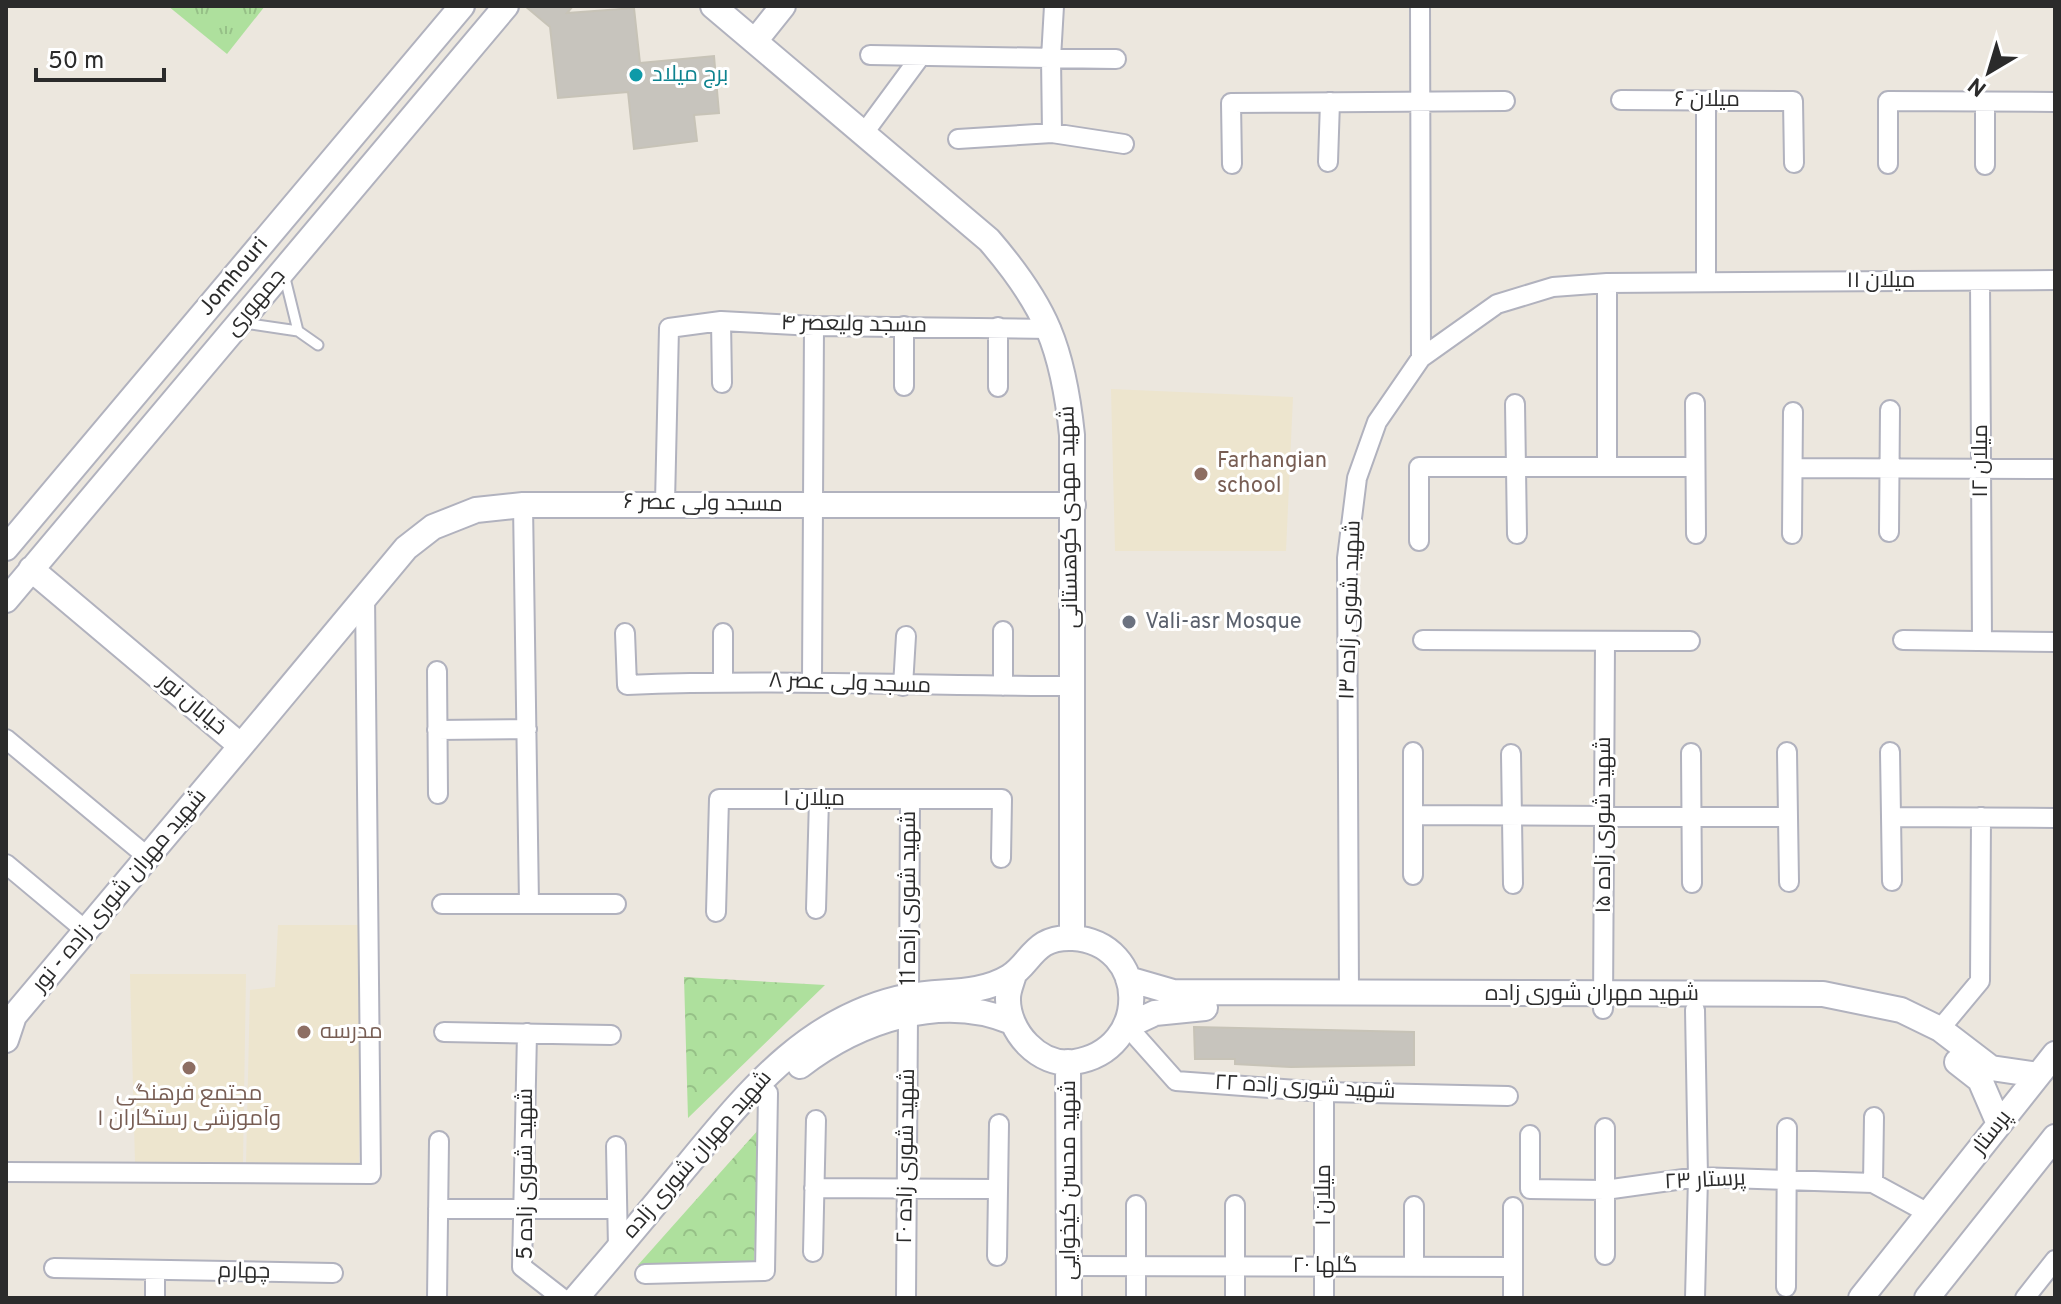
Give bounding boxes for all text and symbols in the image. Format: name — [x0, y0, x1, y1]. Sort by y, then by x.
scale bar — [36, 32, 164, 82]
north arrow — [1949, 32, 2029, 112]
text: 50 m — [48, 47, 104, 77]
place label: برج میلاد — [652, 62, 728, 89]
marker: برج میلاد — [627, 66, 645, 84]
text: N — [1964, 70, 1993, 101]
street label: میلان ۶ — [1674, 87, 1740, 114]
street label: Jomhouri — [193, 232, 275, 322]
street label: جمهوری — [220, 264, 292, 342]
street label: میلان ۱۱ — [1847, 268, 1915, 295]
street label: مسجد ولیعصر ۴ — [781, 310, 927, 340]
street label: شهید مهدی کوهستانی — [1055, 405, 1085, 629]
street label: میلان ۱۲ — [1968, 424, 1995, 498]
place label: Farhangian school — [1217, 448, 1327, 500]
marker: Farhangian school — [1192, 465, 1210, 483]
street label: مسجد ولی عصر ۶ — [623, 489, 783, 519]
street label: شهید شوری زاده ۱۳ — [1334, 520, 1368, 700]
place label: Vali-asr Mosque — [1145, 609, 1302, 636]
marker: Vali-asr Mosque — [1120, 613, 1138, 631]
street label: خیابان نور — [150, 667, 232, 742]
street label: مسجد ولی عصر ۸ — [768, 668, 932, 700]
street label: شهید شوری زاده ۱۵ — [1591, 737, 1618, 913]
street label: شهید مهران شوری زاده - نور — [26, 784, 213, 1000]
street label: میلان ۱ — [783, 786, 845, 813]
street label: شهید شوری زاده 11 — [896, 811, 923, 985]
street label: شهید مهران شوری زاده — [1485, 981, 1699, 1008]
place label: مدرسه — [320, 1019, 383, 1046]
marker: مدرسه — [295, 1023, 313, 1041]
marker: مجتمع فرهنگی وآموزشی رستگاران ۱ — [180, 1059, 198, 1077]
street label: شهید مهران شوری زاده — [618, 1065, 778, 1245]
street label: شهید شوری زاده ۲۰ — [892, 1068, 922, 1244]
street label: شهید شوری زاده ۲۲ — [1214, 1070, 1396, 1106]
street label: شهید محسن کیخوایی — [1056, 1080, 1083, 1280]
place label: مجتمع فرهنگی وآموزشی رستگاران ۱ — [97, 1081, 281, 1133]
street label: شهید شوری زاده 5 — [513, 1088, 540, 1260]
street label: پرستار — [1965, 1105, 2018, 1162]
street label: میلان ۱ — [1311, 1164, 1338, 1226]
street label: پرستار ۲۳ — [1664, 1165, 1746, 1197]
street label: گلها ۲۰ — [1293, 1253, 1357, 1280]
street label: چهارم — [217, 1258, 271, 1286]

